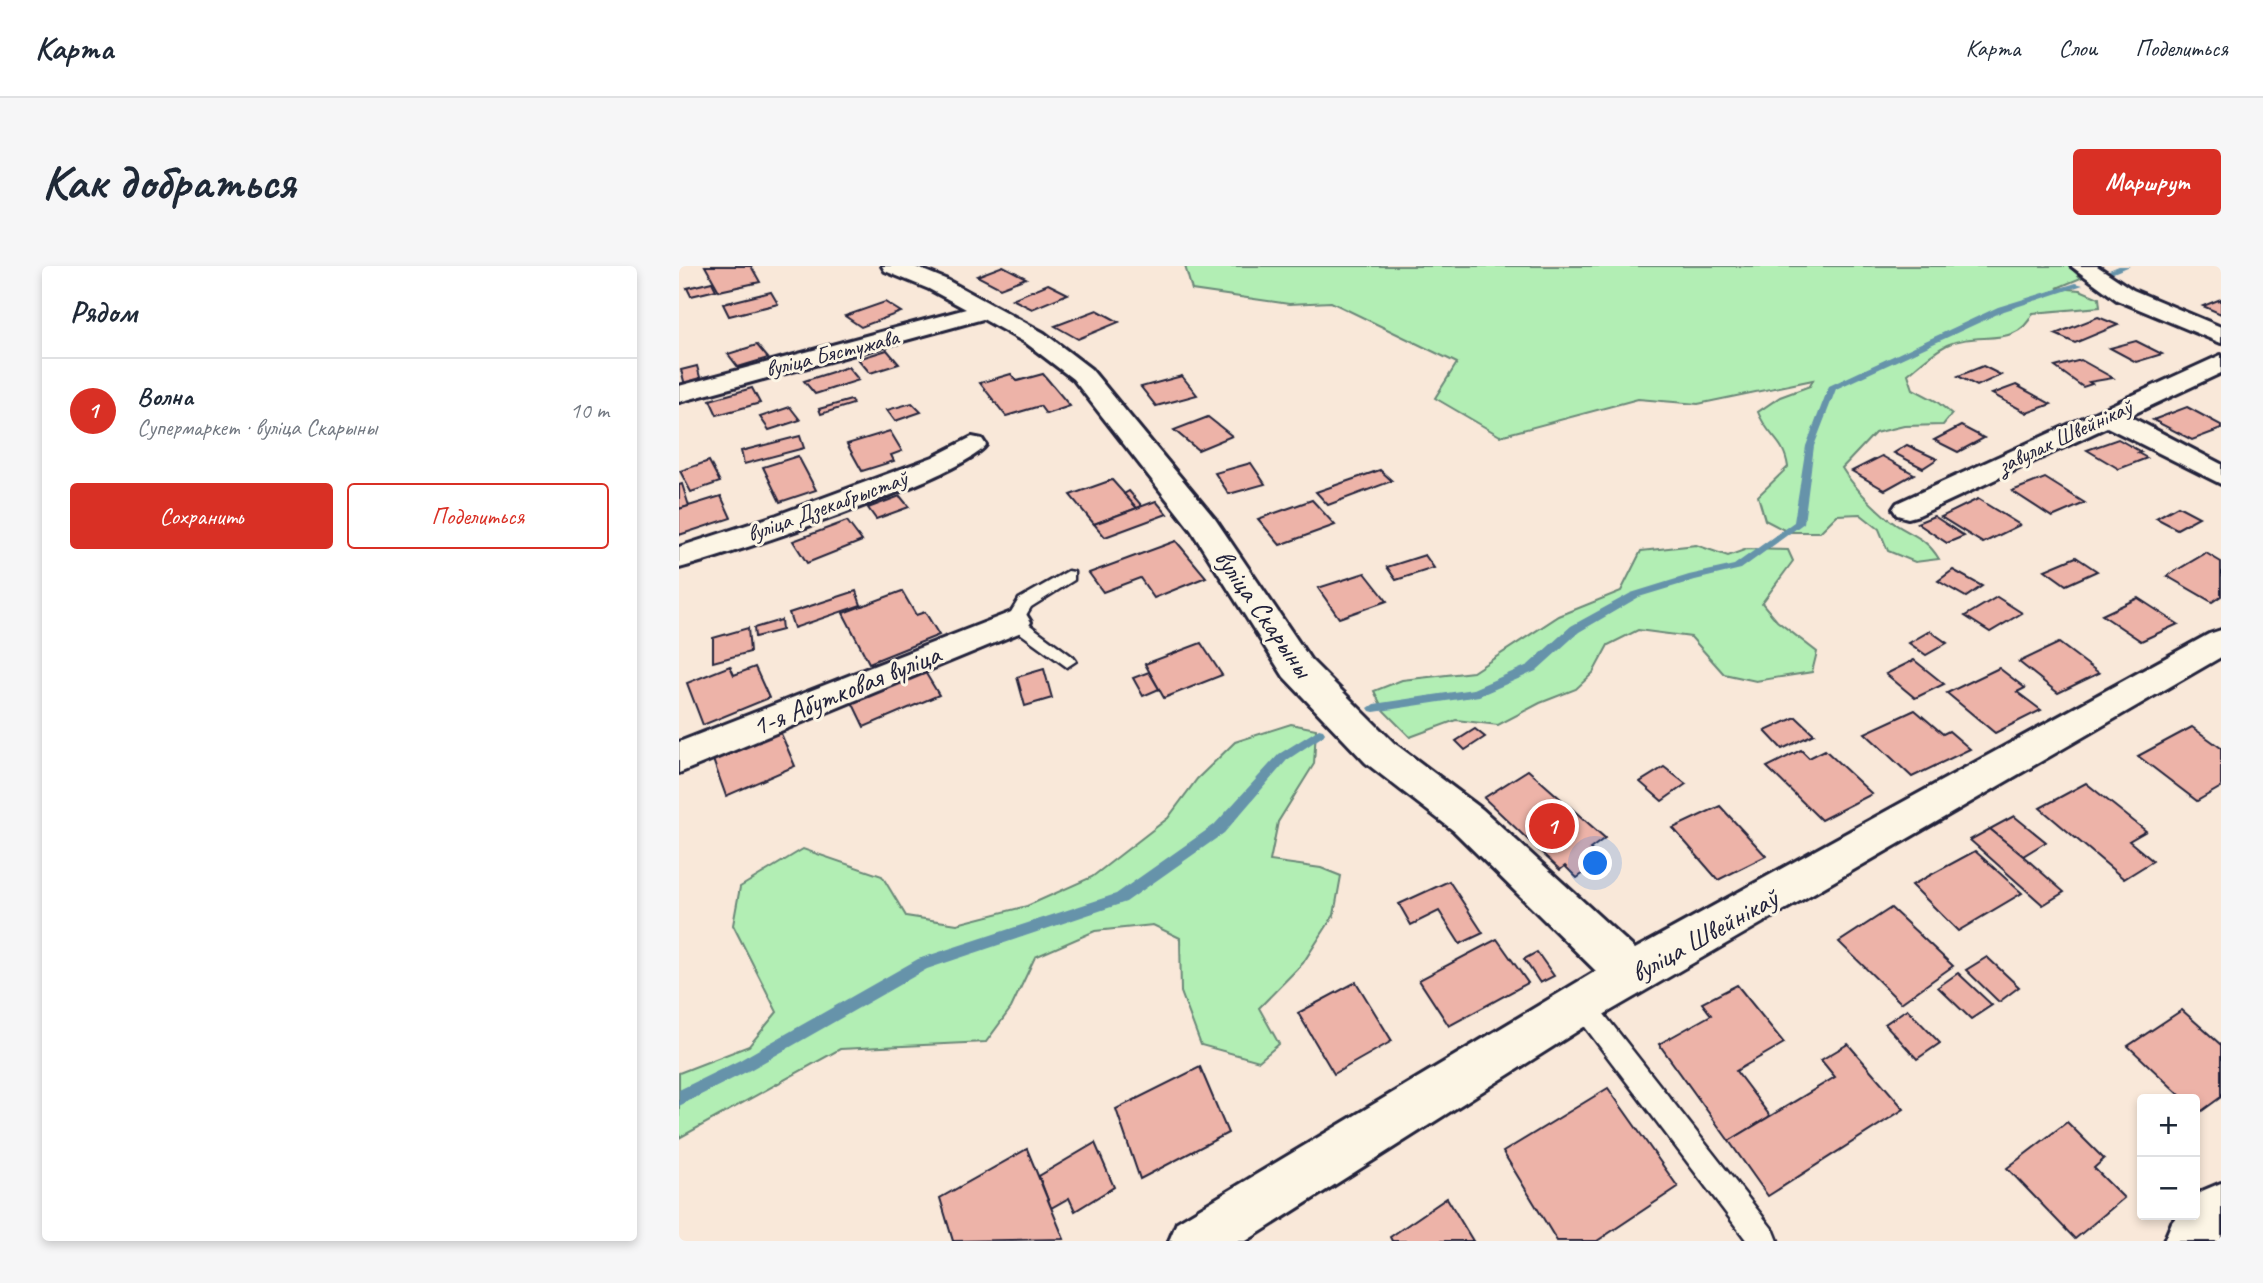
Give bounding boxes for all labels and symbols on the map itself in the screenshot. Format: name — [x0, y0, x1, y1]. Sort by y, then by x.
street label: вуліца Бястужава — [762, 322, 903, 384]
street label: завулак Швейнікаў — [1991, 392, 2139, 482]
street label: вуліца Дзекабрыстаў — [743, 463, 913, 548]
street label: вуліца Скарыны — [1207, 542, 1322, 686]
street label: 1-я Абутковая вуліца — [747, 636, 947, 744]
pin: 1 — [1529, 800, 1575, 852]
your location — [1578, 846, 1612, 880]
street label: вуліца Швейнікаў — [1624, 879, 1785, 990]

